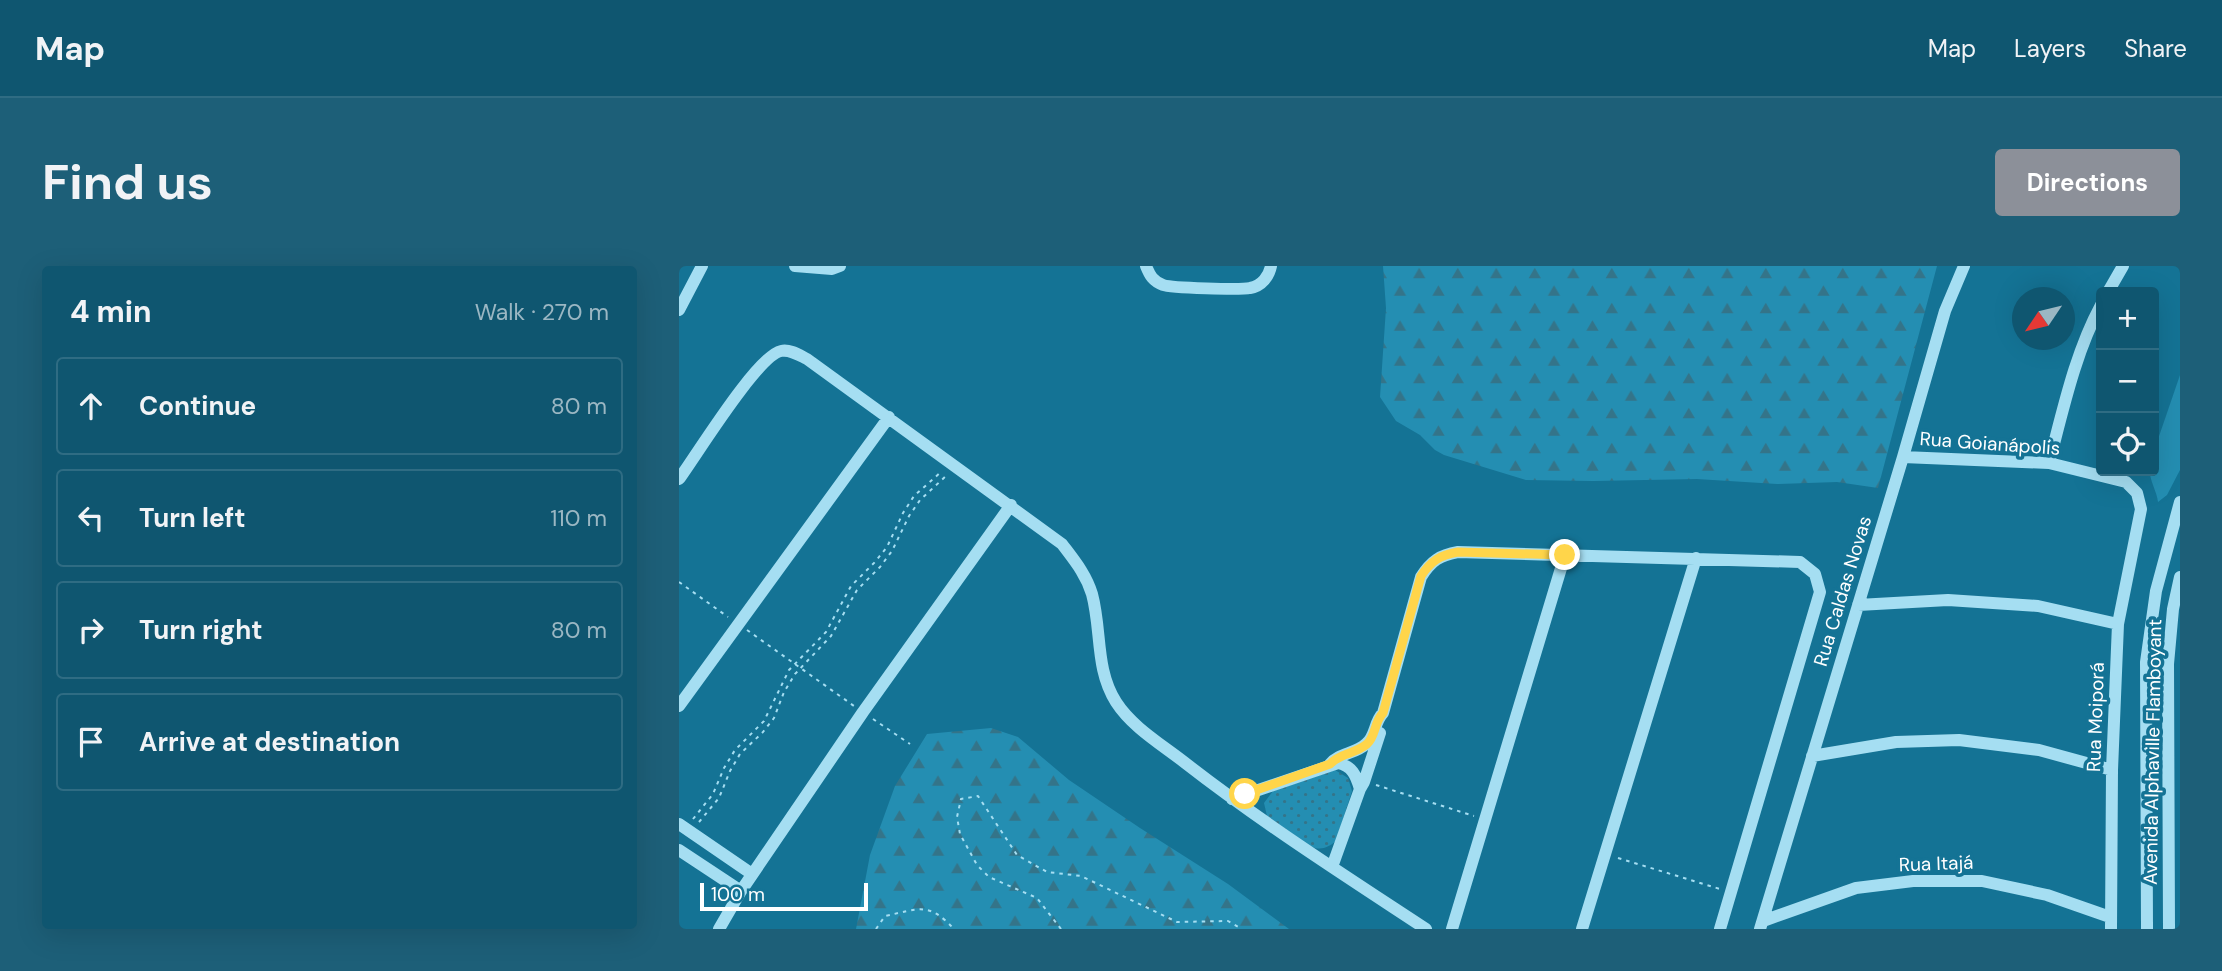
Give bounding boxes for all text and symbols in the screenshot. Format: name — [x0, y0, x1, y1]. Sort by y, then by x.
text: Map — [35, 27, 105, 70]
text: Map — [1928, 33, 1976, 64]
text: Layers — [2014, 33, 2086, 64]
text: Share — [2124, 33, 2187, 64]
button: Directions — [1995, 149, 2180, 216]
text: Find us — [42, 150, 213, 214]
north arrow — [2012, 287, 2075, 350]
map controls — [2096, 287, 2159, 476]
button: + — [2096, 287, 2159, 350]
text: 4 min — [70, 292, 152, 331]
text: Walk · 270 m — [475, 297, 609, 327]
button: − — [2096, 350, 2159, 413]
icon: ahead — [72, 387, 110, 425]
text: Continue — [139, 389, 256, 423]
text: 80 m — [551, 391, 607, 421]
button: locate — [2096, 413, 2159, 476]
street label: Rua Goianápolis — [1919, 426, 2061, 461]
icon: left — [72, 499, 110, 537]
text: Turn left — [139, 501, 246, 535]
text: 110 m — [550, 503, 607, 533]
street label: Rua Caldas Novas — [1808, 513, 1877, 669]
route end — [1549, 539, 1580, 570]
icon: right — [72, 611, 110, 649]
text: Turn right — [139, 613, 263, 647]
text: 80 m — [551, 615, 607, 645]
street label: Avenida Alphaville Flamboyant — [2138, 619, 2167, 885]
street label: Rua Moiporá — [2081, 662, 2110, 772]
icon: arrive — [72, 723, 110, 761]
text: Arrive at destination — [139, 725, 400, 759]
route start — [1229, 778, 1260, 809]
street label: Rua Itajá — [1898, 850, 1974, 877]
scale bar — [700, 880, 868, 912]
text: 100 m — [711, 882, 765, 907]

